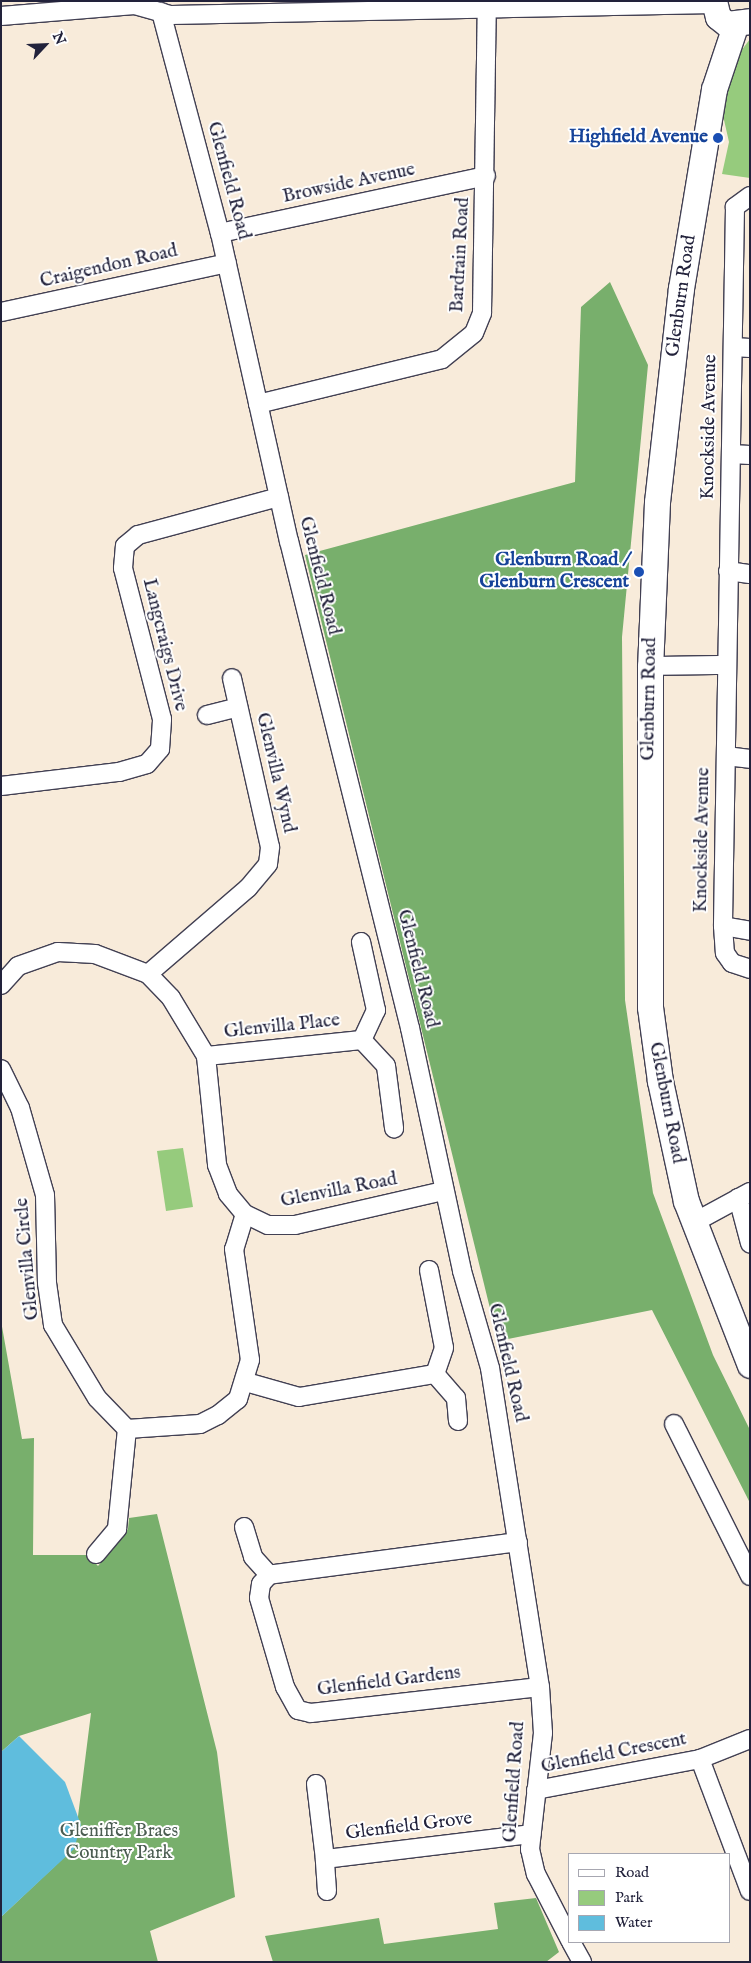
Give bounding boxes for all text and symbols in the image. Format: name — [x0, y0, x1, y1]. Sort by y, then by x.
north arrow — [20, 20, 70, 70]
text: N — [48, 29, 69, 48]
street label: Glenfield Road — [201, 120, 255, 242]
place label: Highfield Avenue — [569, 127, 708, 149]
marker: Highfield Avenue — [712, 132, 724, 144]
street label: Browside Avenue — [281, 159, 417, 209]
street label: Bardrain Road — [447, 197, 475, 313]
street label: Glenburn Road — [662, 233, 702, 359]
street label: Craigendon Road — [38, 240, 180, 294]
street label: Knockside Avenue — [697, 354, 723, 500]
street label: Glenfield Road — [293, 514, 345, 638]
place label: Glenburn Road / Glenburn Crescent — [479, 550, 629, 594]
marker: Glenburn Road / Glenburn Crescent — [633, 566, 645, 578]
street label: Langcraigs Drive — [136, 576, 192, 714]
street label: Glenburn Road — [638, 637, 662, 761]
street label: Glenvilla Wynd — [250, 711, 300, 835]
street label: Knockside Avenue — [690, 767, 716, 913]
street label: Glenfield Road — [391, 907, 443, 1031]
street label: Glenvilla Place — [223, 1010, 341, 1044]
street label: Glenburn Road — [643, 1040, 689, 1166]
street label: Glenvilla Road — [279, 1169, 399, 1213]
street label: Glenvilla Circle — [11, 1197, 45, 1321]
street label: Glenfield Road — [482, 1301, 532, 1425]
street label: Glenfield Gardens — [316, 1662, 462, 1702]
street label: Glenfield Road — [499, 1721, 531, 1843]
street label: Glenfield Crescent — [539, 1729, 689, 1779]
street label: Glenfield Grove — [344, 1808, 474, 1846]
park label: Gleniffer Braes Country Park — [60, 1821, 178, 1865]
legend — [568, 1853, 731, 1943]
text: Road — [615, 1863, 649, 1882]
text: Park — [615, 1888, 644, 1907]
text: Water — [615, 1913, 652, 1932]

